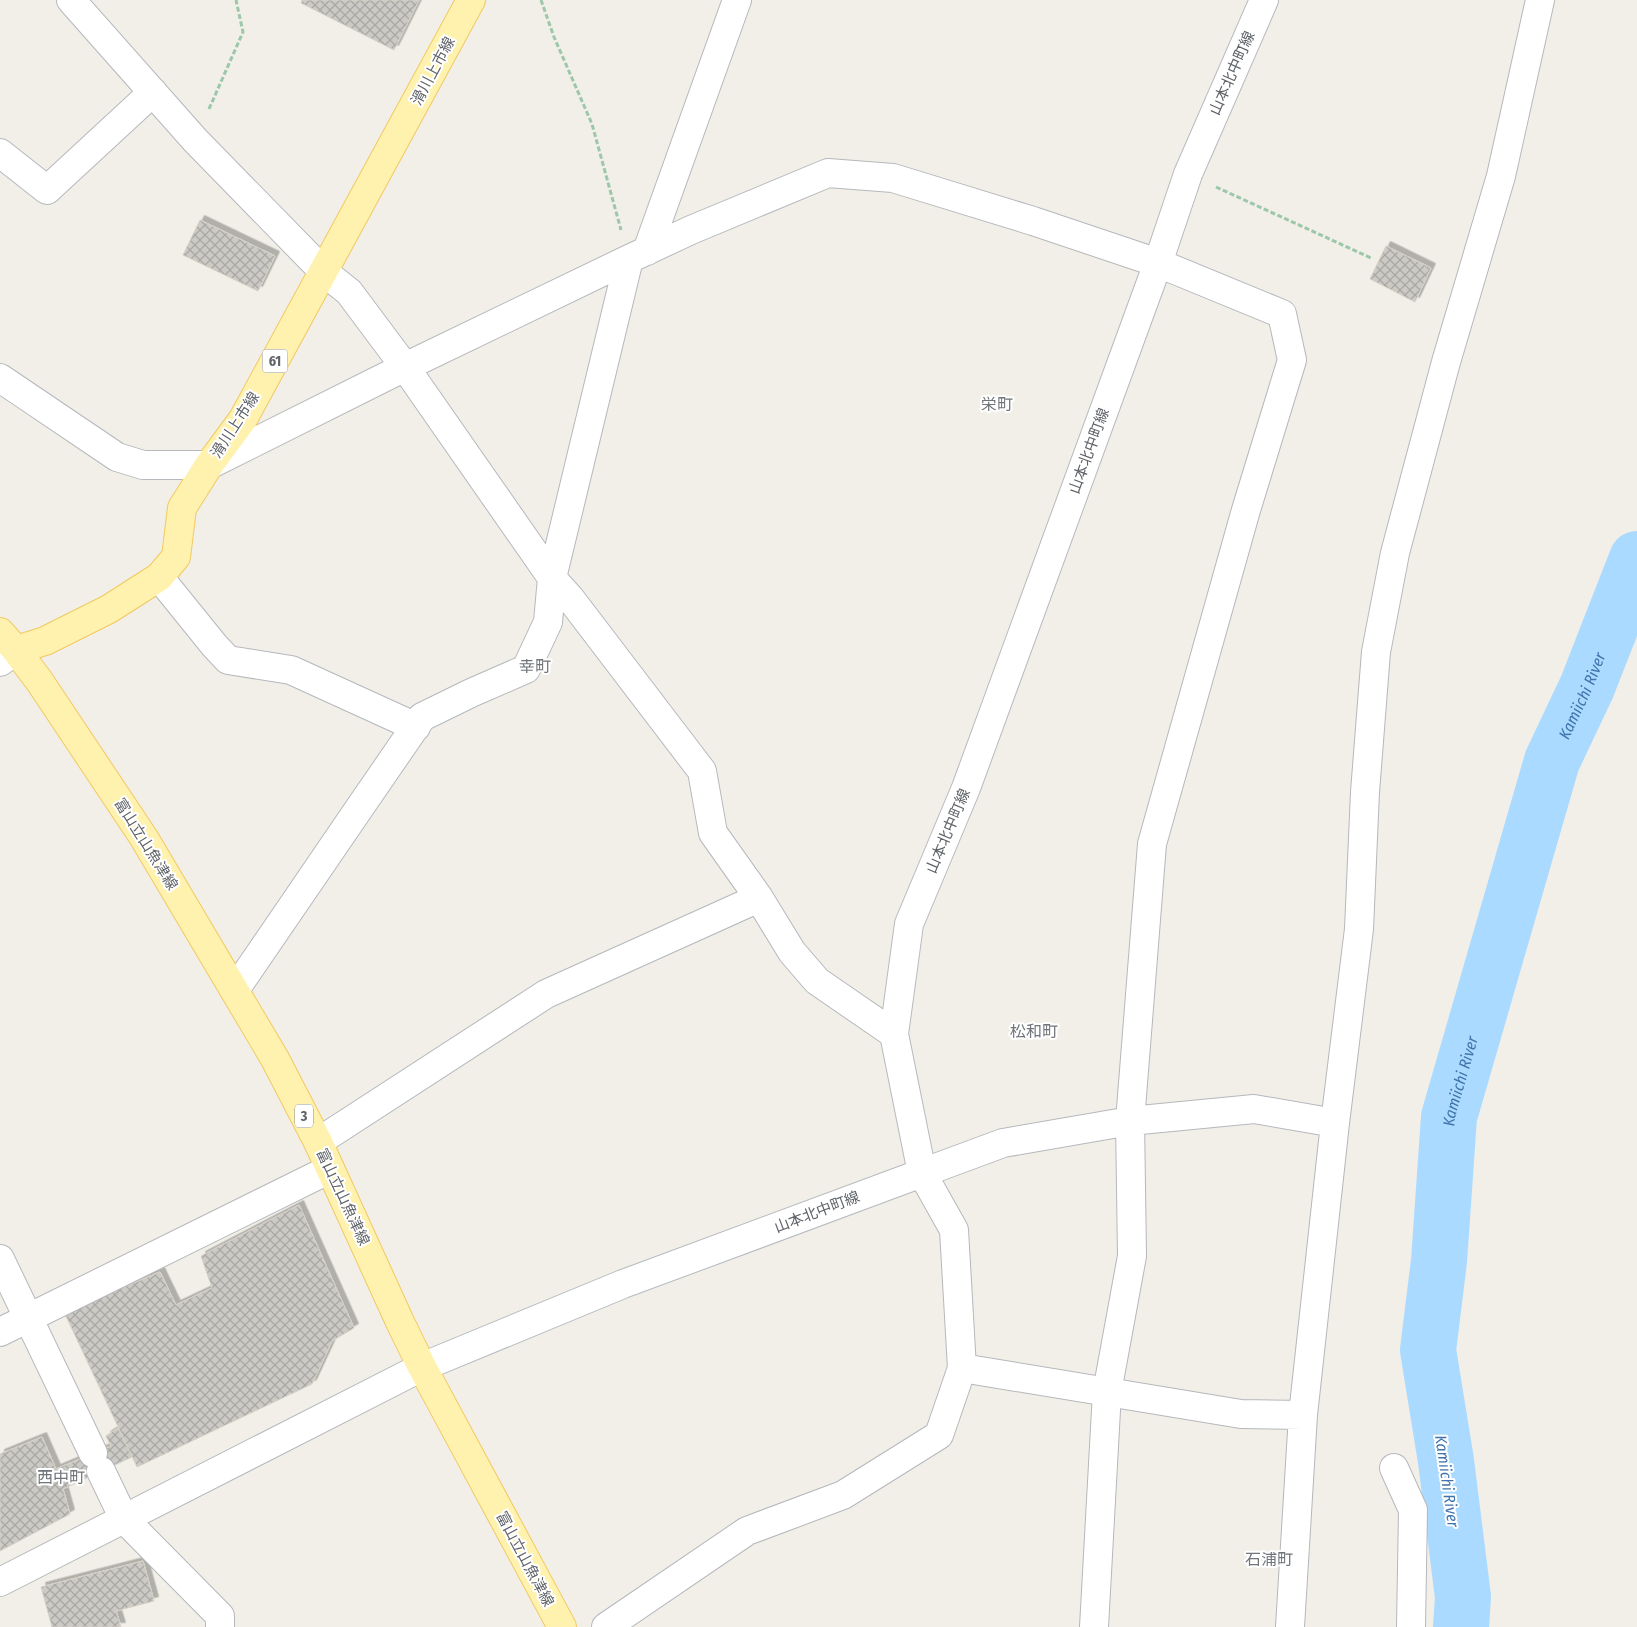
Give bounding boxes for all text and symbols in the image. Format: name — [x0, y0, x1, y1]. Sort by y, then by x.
street label: 山本北中町線 — [1205, 28, 1259, 118]
street label: 滑川上市線 — [407, 34, 459, 108]
road number: 61 — [262, 350, 288, 372]
street label: 滑川上市線 — [207, 389, 263, 461]
district label: 栄町 — [981, 395, 1013, 414]
street label: 山本北中町線 — [1065, 406, 1113, 496]
water label: Kamiichi River — [1554, 649, 1609, 742]
district label: 幸町 — [519, 657, 551, 676]
street label: 山本北中町線 — [922, 786, 974, 876]
street label: 富山立山魚津線 — [111, 795, 181, 893]
district label: 松和町 — [1010, 1022, 1058, 1041]
water label: Kamiichi River — [1439, 1033, 1482, 1127]
road number: 3 — [295, 1104, 313, 1128]
street label: 富山立山魚津線 — [313, 1146, 373, 1248]
street label: 山本北中町線 — [772, 1187, 862, 1237]
water label: Kamiichi River — [1431, 1434, 1463, 1529]
district label: 西中町 — [37, 1468, 85, 1487]
street label: 富山立山魚津線 — [492, 1508, 558, 1610]
district label: 石浦町 — [1245, 1550, 1293, 1569]

